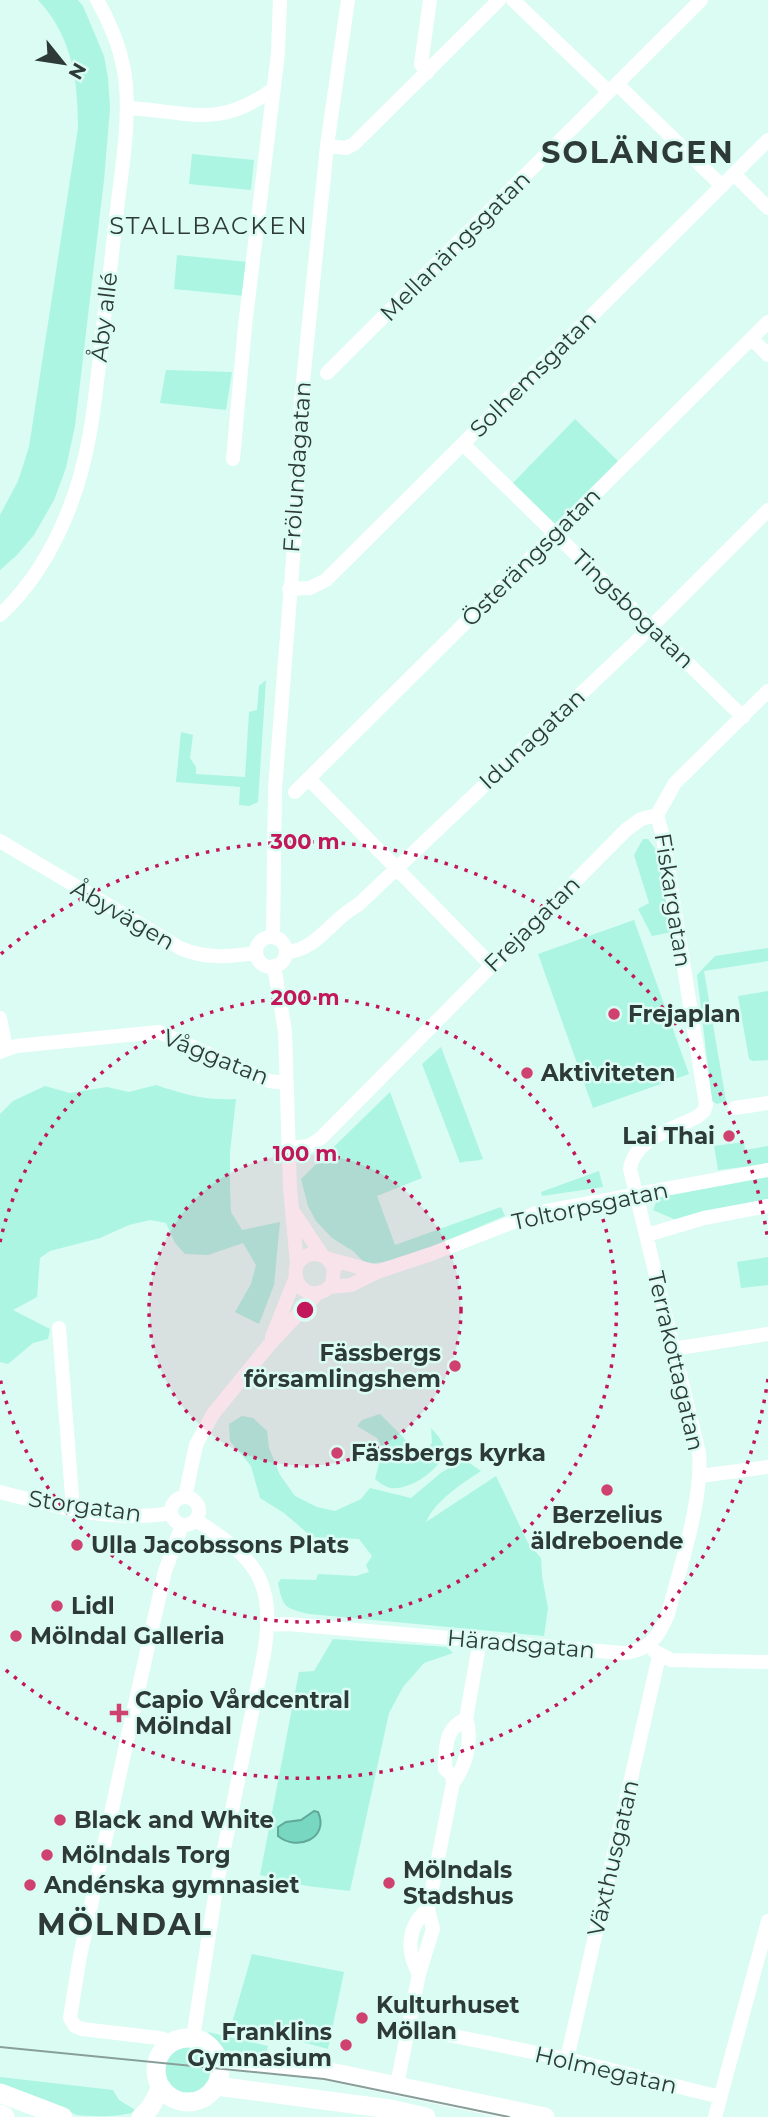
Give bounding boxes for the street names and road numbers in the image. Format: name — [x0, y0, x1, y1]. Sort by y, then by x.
street label: Mellanängsgatan — [374, 165, 536, 327]
street label: Åby allé — [85, 271, 123, 363]
street label: Solhemsgatan — [464, 305, 602, 443]
street label: Frölundagatan — [277, 381, 317, 553]
street label: Österängsgatan — [456, 482, 606, 632]
street label: Tingsbogatan — [566, 544, 700, 674]
street label: Idunagatan — [473, 683, 591, 795]
street label: Fiskargatan — [649, 831, 697, 969]
street label: Frejagatan — [478, 870, 586, 978]
street label: Åbyvägen — [66, 874, 180, 956]
street label: Våggatan — [159, 1023, 273, 1091]
street label: Toltorpsgatan — [509, 1176, 671, 1236]
street label: Terrakottagatan — [642, 1269, 710, 1453]
street label: Storgatan — [27, 1484, 143, 1528]
street label: Häradsgatan — [446, 1624, 596, 1664]
street label: Växthusgatan — [581, 1777, 645, 1939]
street label: Holmegatan — [532, 2040, 680, 2100]

